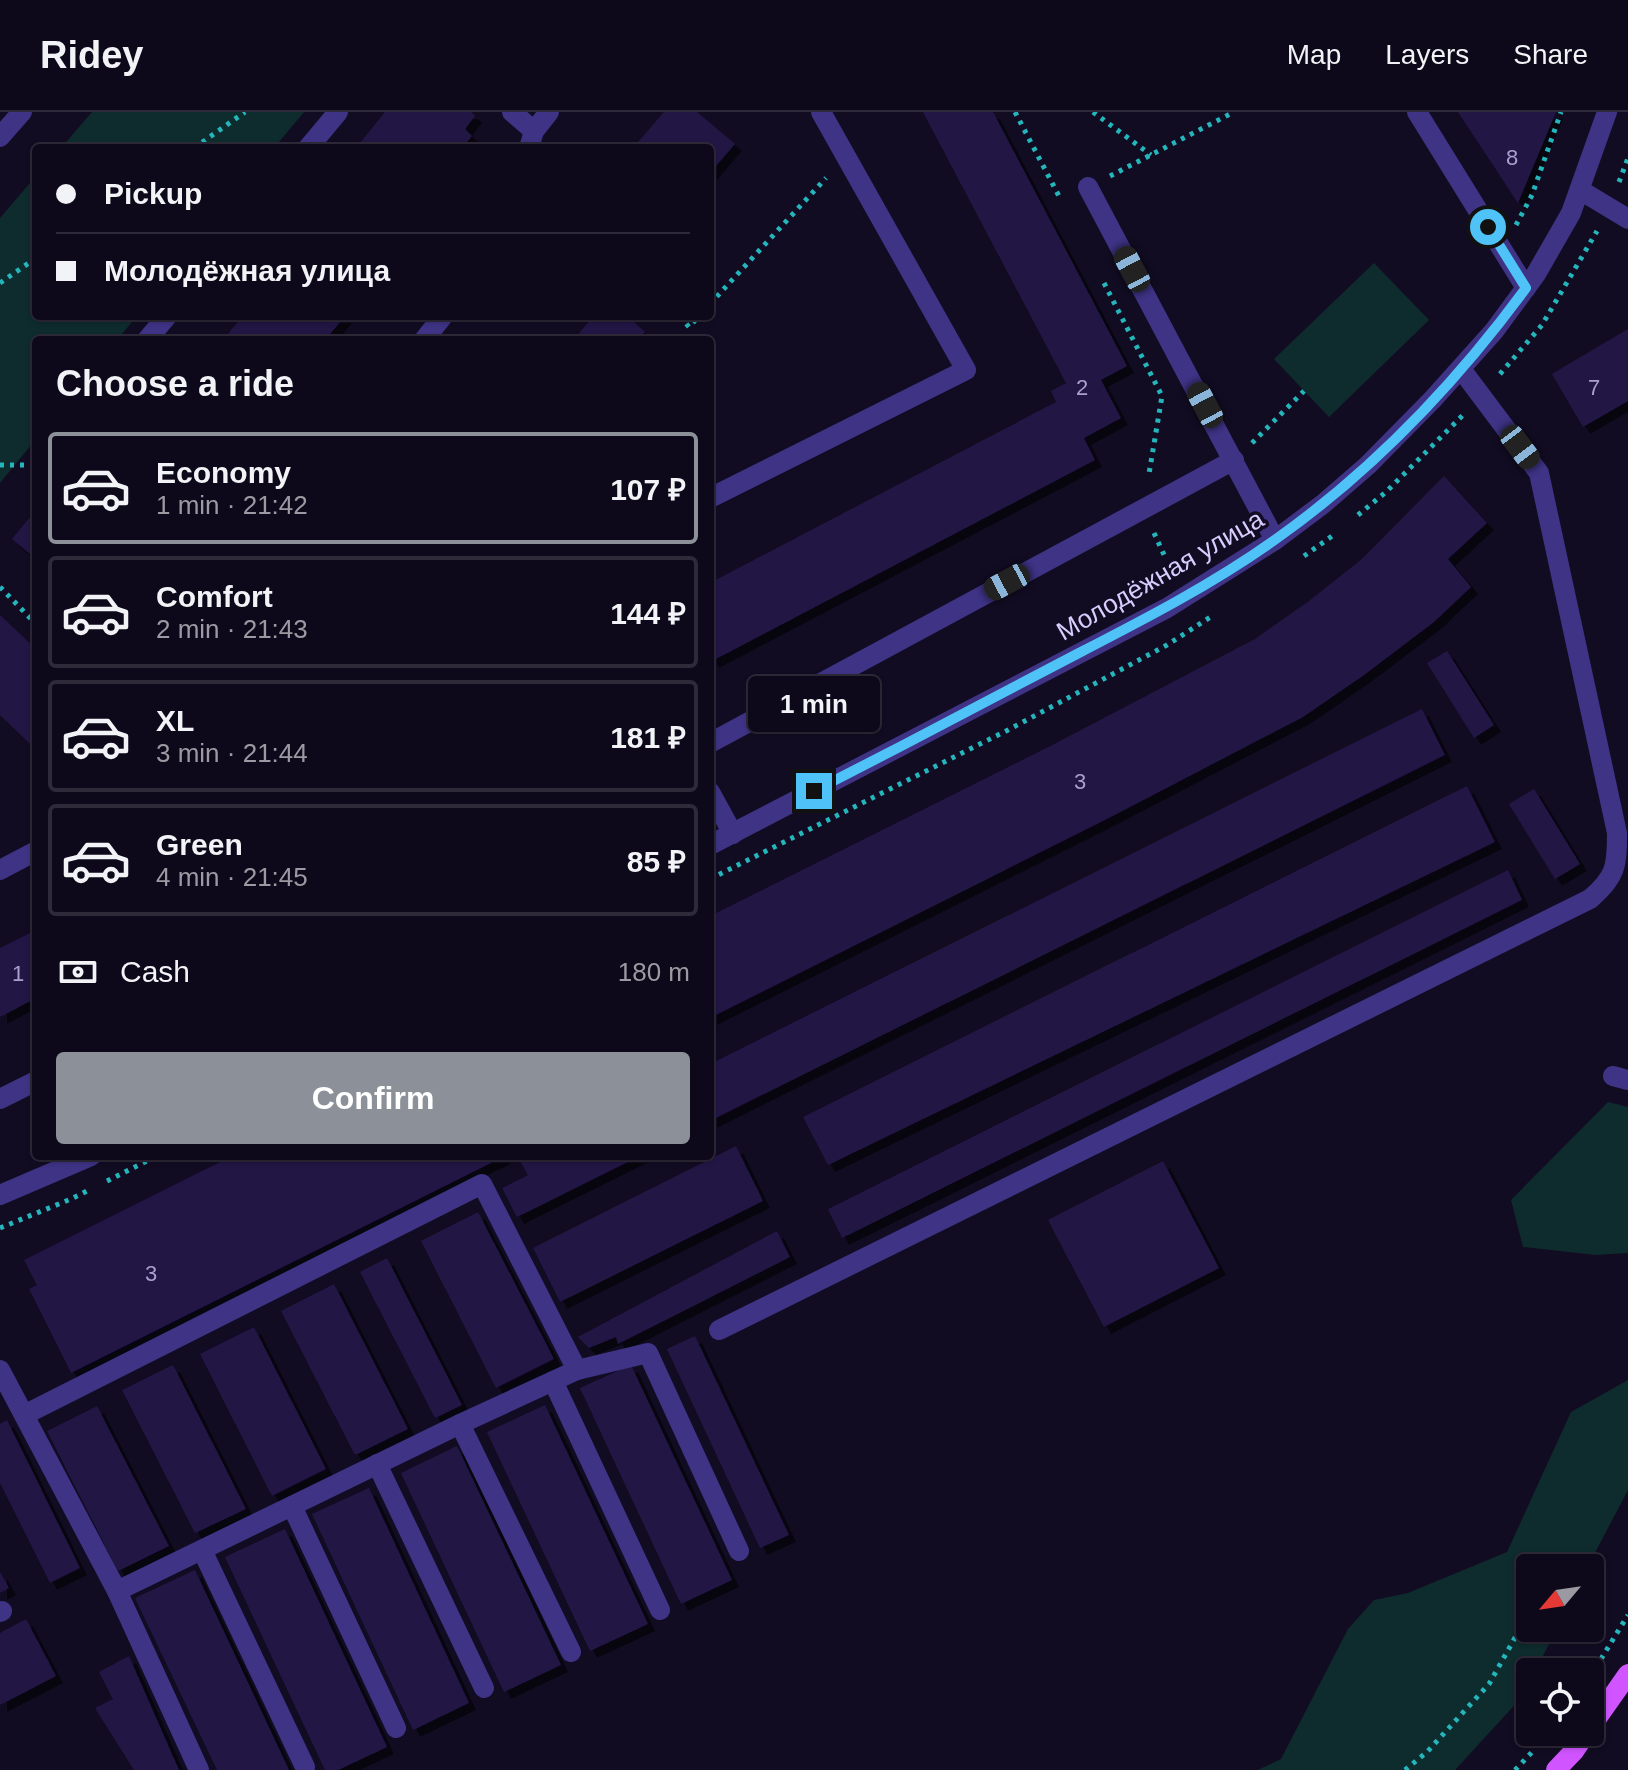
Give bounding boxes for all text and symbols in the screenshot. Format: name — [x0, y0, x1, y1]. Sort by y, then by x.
text: Ridey — [40, 34, 143, 76]
text: Map — [1287, 39, 1341, 70]
text: Layers — [1385, 39, 1469, 70]
text: Share — [1513, 39, 1588, 70]
house number: 8 — [1506, 145, 1518, 170]
text: Pickup — [104, 177, 202, 210]
route start — [1470, 209, 1506, 245]
car — [1110, 242, 1154, 296]
text: Молодёжная улица — [104, 254, 390, 287]
text: Choose a ride — [56, 363, 294, 404]
house number: 2 — [1076, 375, 1088, 400]
house number: 7 — [1588, 375, 1600, 400]
car — [1183, 378, 1227, 432]
car — [1496, 421, 1544, 473]
icon: car — [60, 452, 132, 524]
text: Economy — [156, 456, 291, 489]
text: 107 ₽ — [610, 473, 686, 506]
text: 1 min · 21:42 — [156, 490, 308, 520]
street label: Молодёжная улица — [1051, 503, 1269, 646]
car — [980, 560, 1034, 604]
icon: car — [60, 576, 132, 648]
text: Comfort — [156, 580, 273, 613]
text: 144 ₽ — [610, 597, 686, 630]
text: 2 min · 21:43 — [156, 614, 308, 644]
callout: 1 min — [748, 675, 880, 731]
text: 1 min — [780, 689, 848, 719]
icon: car — [60, 700, 132, 772]
text: XL — [156, 704, 194, 737]
text: 181 ₽ — [610, 721, 686, 754]
text: 3 min · 21:44 — [156, 738, 308, 768]
house number: 3 — [1074, 769, 1086, 794]
route end — [796, 773, 832, 809]
icon: car — [60, 824, 132, 896]
text: Green — [156, 828, 243, 861]
text: 85 ₽ — [627, 845, 686, 878]
text: 4 min · 21:45 — [156, 862, 308, 892]
icon: cash — [56, 950, 100, 994]
text: Cash — [120, 955, 190, 988]
text: 180 m — [618, 957, 690, 987]
house number: 1 — [12, 961, 24, 986]
button: Confirm — [56, 1052, 690, 1144]
house number: 3 — [145, 1261, 157, 1286]
north arrow — [1516, 1554, 1604, 1642]
map controls — [1516, 1554, 1604, 1746]
button: locate — [1516, 1658, 1604, 1746]

